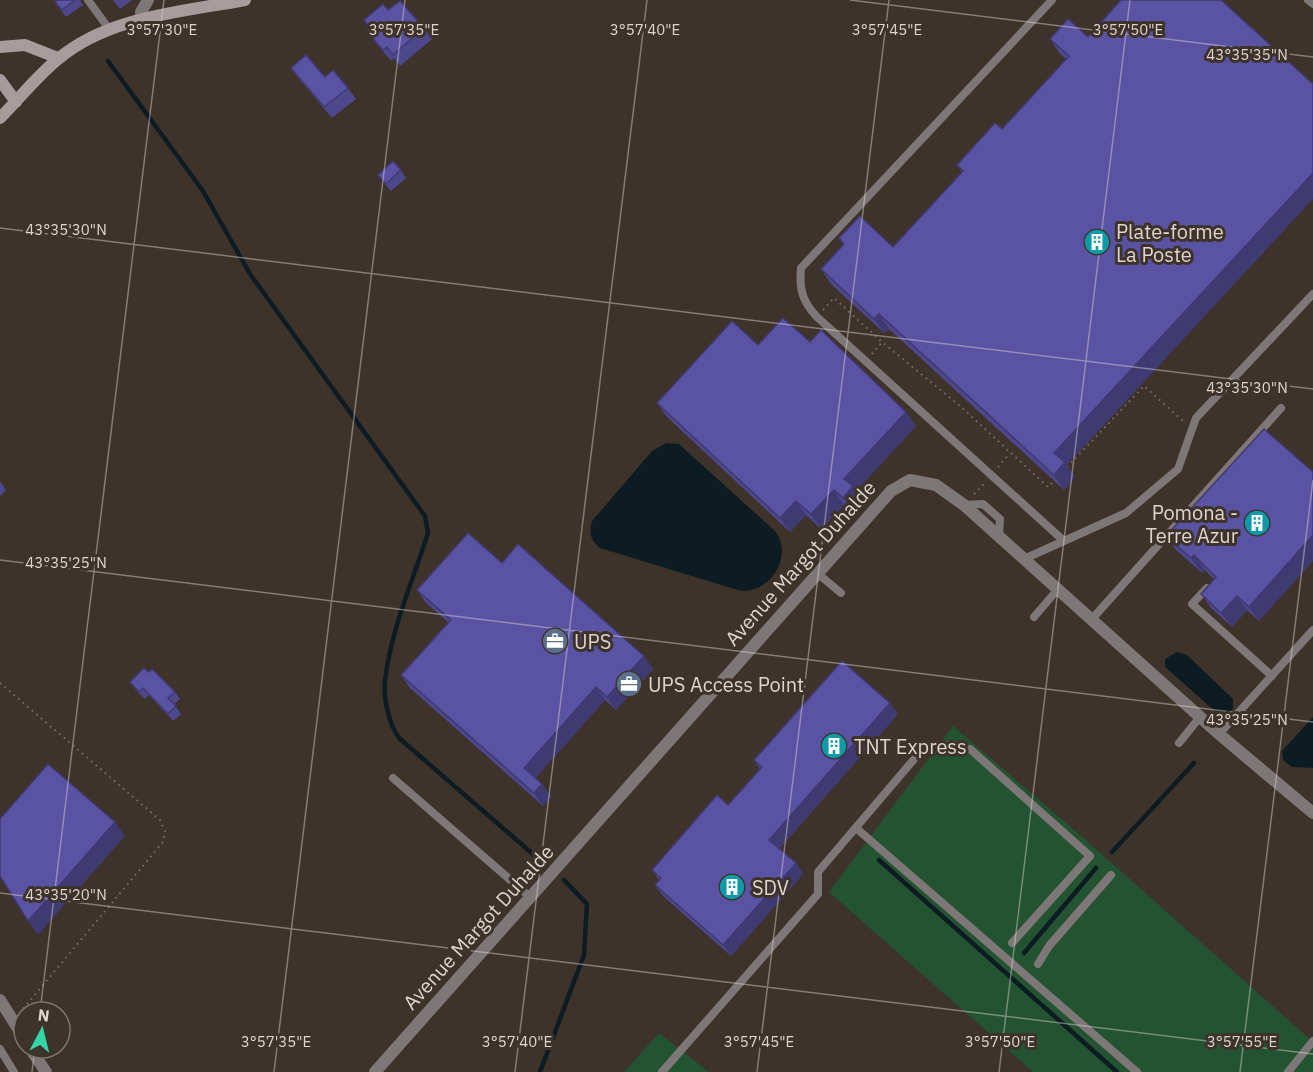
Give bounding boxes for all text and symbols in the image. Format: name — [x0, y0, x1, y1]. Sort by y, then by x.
text: 3°57'30"E — [127, 20, 197, 39]
text: 3°57'35"E — [369, 20, 439, 39]
text: 3°57'40"E — [610, 20, 680, 39]
text: 3°57'45"E — [852, 20, 922, 39]
text: 3°57'50"E — [1093, 20, 1163, 39]
text: 43°35'35"N — [1206, 45, 1288, 64]
place label: Plate-forme La Poste — [1116, 218, 1224, 268]
text: 43°35'30"N — [25, 220, 107, 239]
building icon: Plate-forme La Poste — [1082, 227, 1112, 257]
text: 43°35'30"N — [1206, 378, 1288, 397]
street label: Avenue Margot Duhalde — [719, 475, 881, 651]
place label: Pomona - Terre Azur — [1146, 499, 1238, 549]
building icon: Pomona - Terre Azur — [1242, 508, 1272, 538]
text: 43°35'25"N — [25, 553, 107, 572]
office icon: UPS — [540, 626, 570, 656]
place label: UPS — [574, 628, 611, 655]
office icon: UPS Access Point — [614, 669, 644, 699]
place label: UPS Access Point — [648, 671, 804, 698]
text: 43°35'25"N — [1206, 710, 1288, 729]
building icon: TNT Express — [819, 731, 849, 761]
place label: TNT Express — [854, 733, 967, 760]
street label: Avenue Margot Duhalde — [397, 839, 559, 1015]
building icon: SDV — [717, 872, 747, 902]
place label: SDV — [752, 874, 789, 901]
text: 43°35'20"N — [25, 885, 107, 904]
north arrow — [12, 1000, 72, 1060]
text: N — [37, 1004, 51, 1026]
text: 3°57'35"E — [241, 1032, 311, 1051]
text: 3°57'40"E — [482, 1032, 552, 1051]
text: 3°57'45"E — [724, 1032, 794, 1051]
text: 3°57'50"E — [965, 1032, 1035, 1051]
text: 3°57'55"E — [1207, 1032, 1277, 1051]

